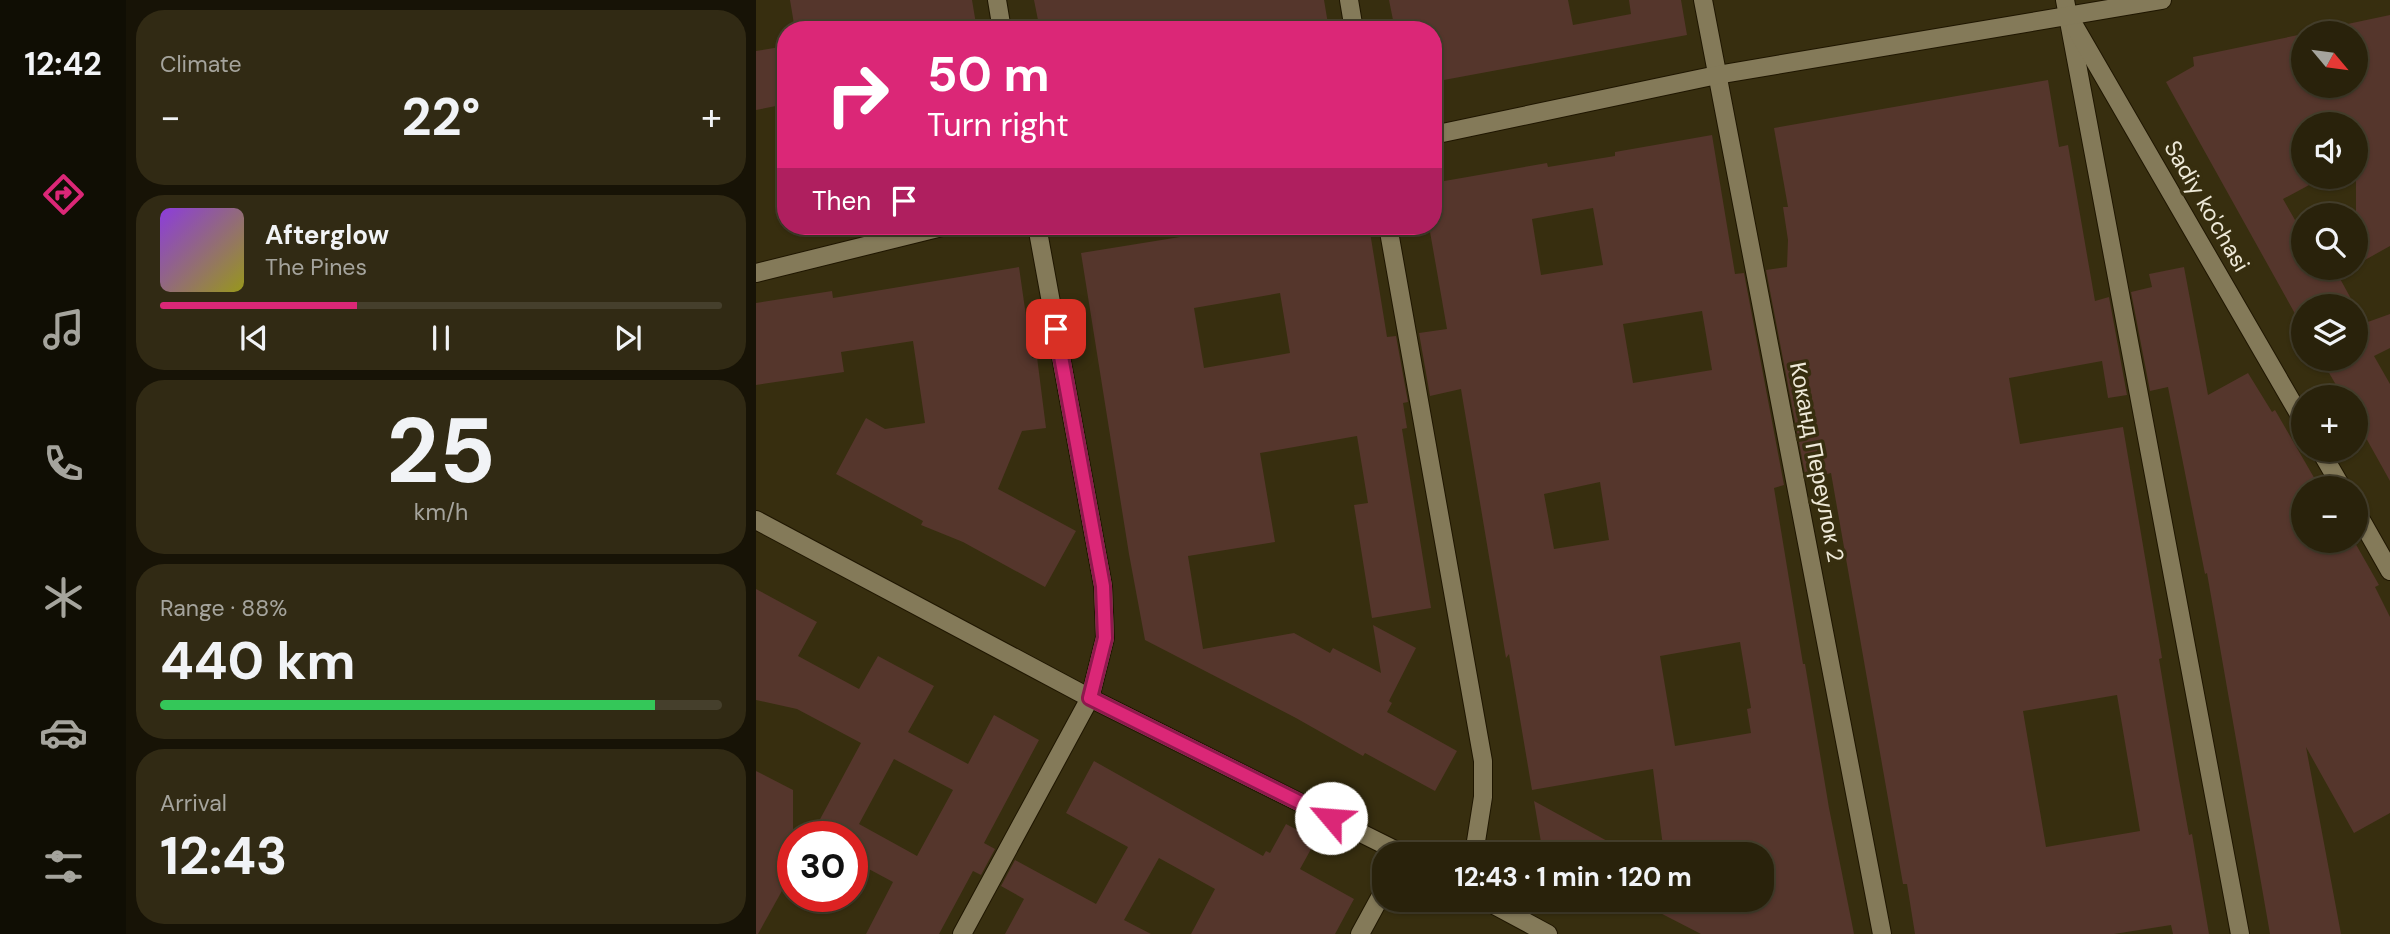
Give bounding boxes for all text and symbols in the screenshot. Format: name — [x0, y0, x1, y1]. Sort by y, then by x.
north arrow — [2291, 21, 2368, 98]
map controls — [2291, 21, 2368, 553]
text: 50 m — [927, 42, 1050, 106]
text: 12:42 — [24, 43, 102, 85]
text: Climate — [160, 49, 242, 79]
icon: right — [812, 49, 903, 140]
text: 22° — [402, 83, 480, 151]
text: − — [160, 92, 181, 142]
text: + — [701, 92, 722, 142]
text: Turn right — [927, 104, 1069, 146]
button: sound — [2291, 112, 2368, 189]
street label: Sadiy ko'chasi — [2157, 135, 2257, 277]
icon: directions — [39, 170, 88, 219]
icon: arrive — [885, 182, 923, 220]
text: Then — [812, 184, 871, 218]
button: search — [2291, 203, 2368, 280]
text: Afterglow — [265, 218, 389, 252]
text: The Pines — [265, 252, 367, 282]
button: layers — [2291, 294, 2368, 371]
pin — [1026, 299, 1086, 359]
icon: music — [39, 305, 88, 354]
icon: arrive — [1037, 310, 1075, 348]
icon: previous — [235, 319, 273, 357]
icon: pause — [422, 319, 460, 357]
icon: next — [609, 319, 647, 357]
street label: Коканд Πереулок 2 — [1783, 359, 1851, 565]
button: + — [2291, 385, 2368, 462]
text: 25 — [386, 392, 496, 510]
icon: phone — [39, 439, 88, 488]
button: − — [2291, 476, 2368, 553]
text: km/h — [414, 497, 468, 527]
icon: climate — [39, 573, 88, 622]
text: Range · 88% — [160, 593, 287, 623]
text: 440 km — [160, 627, 355, 695]
icon: car — [39, 708, 88, 757]
position arrow — [1294, 781, 1368, 855]
text: Arrival — [160, 788, 227, 818]
speed limit sign: 30 — [777, 821, 868, 912]
text: 12:43 — [160, 822, 287, 890]
icon: filters — [39, 842, 88, 891]
text: 12:43 · 1 min · 120 m — [1454, 860, 1692, 894]

